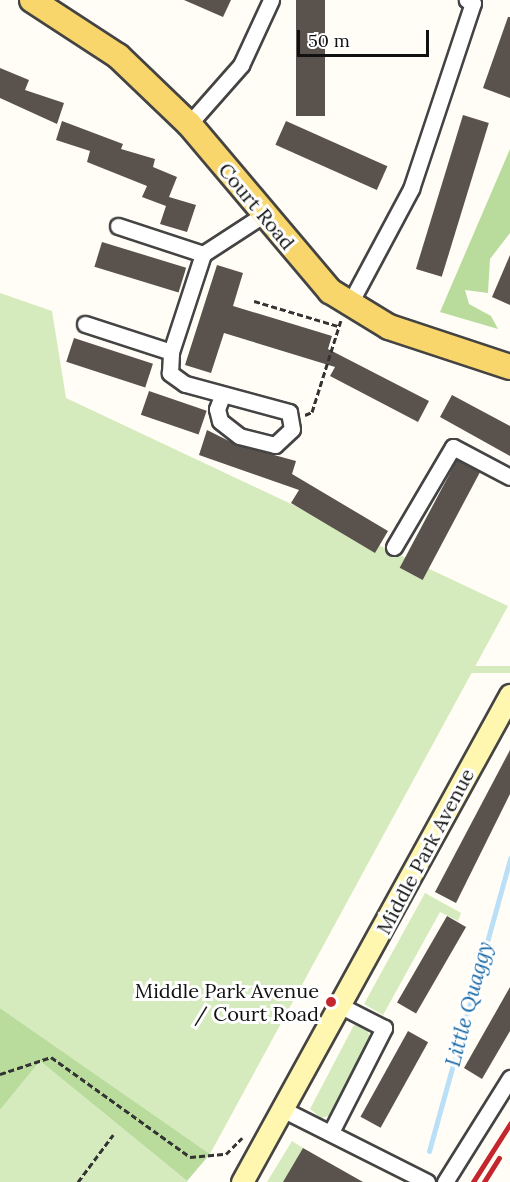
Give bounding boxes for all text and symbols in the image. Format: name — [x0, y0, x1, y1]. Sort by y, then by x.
scale bar — [300, 18, 432, 56]
text: 50 m — [308, 29, 350, 52]
street label: Court Road — [214, 158, 300, 254]
street label: Middle Park Avenue — [371, 764, 479, 938]
water label: Little Quaggy — [440, 939, 498, 1069]
place label: Middle Park Avenue / Court Road — [135, 978, 319, 1025]
marker: Middle Park Avenue / Court Road — [324, 995, 338, 1009]

